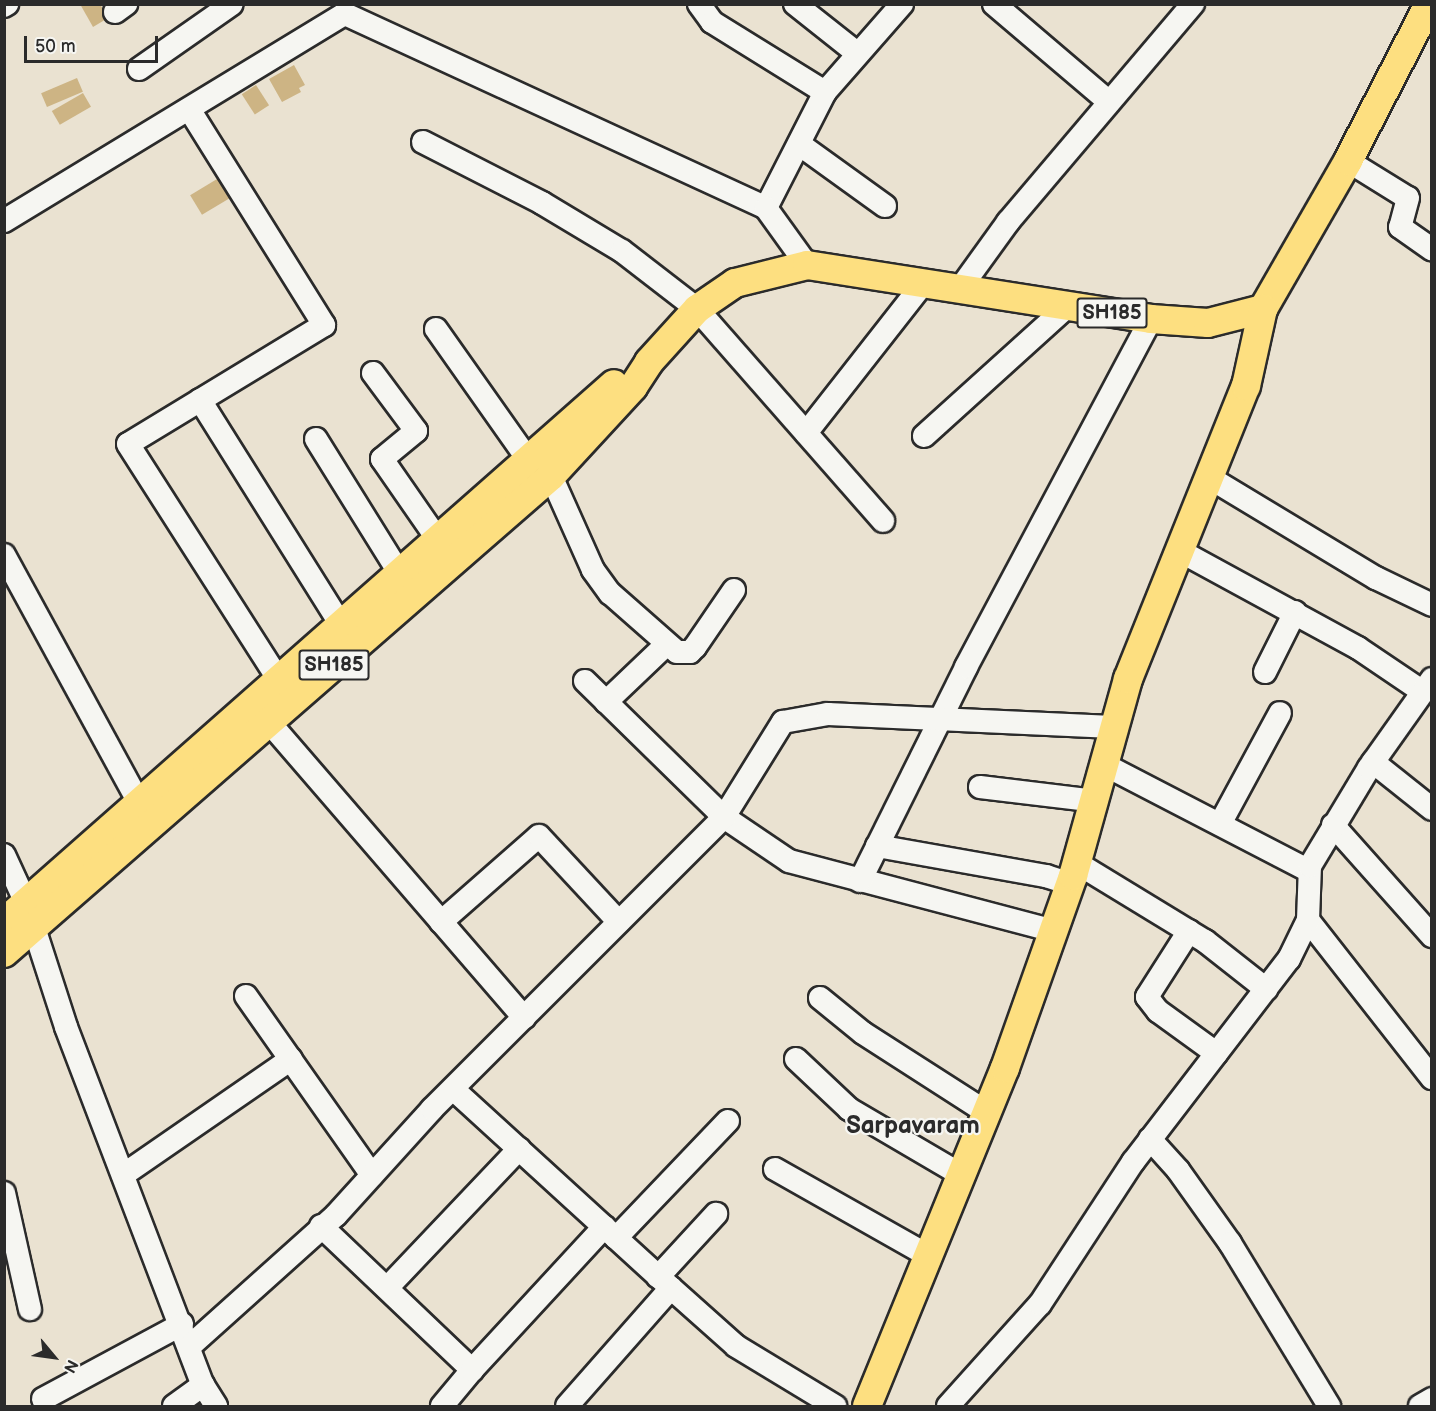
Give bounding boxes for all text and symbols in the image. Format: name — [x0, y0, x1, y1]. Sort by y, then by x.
scale bar — [27, 24, 160, 62]
text: 50 m — [35, 36, 76, 57]
road number: SH185 — [1076, 296, 1148, 330]
road number: SH185 — [298, 648, 370, 682]
district label: Sarpavaram — [846, 1112, 980, 1140]
north arrow — [24, 1327, 84, 1387]
text: N — [59, 1356, 81, 1376]

